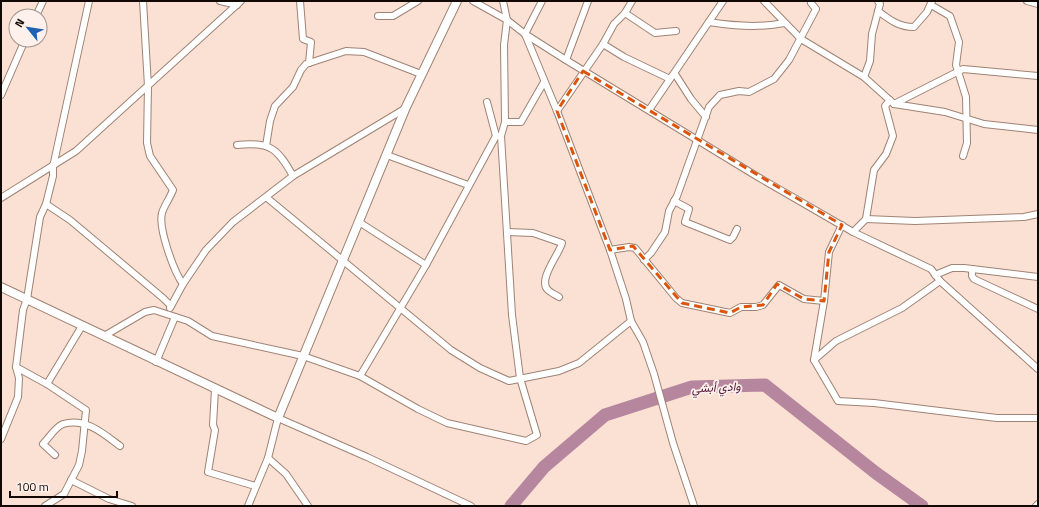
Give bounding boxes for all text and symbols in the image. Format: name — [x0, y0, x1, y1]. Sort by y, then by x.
north arrow — [8, 8, 48, 48]
text: N — [11, 16, 28, 30]
water label: وادي أبشي — [691, 376, 742, 399]
scale bar — [10, 473, 117, 499]
text: 100 m — [16, 477, 49, 496]

